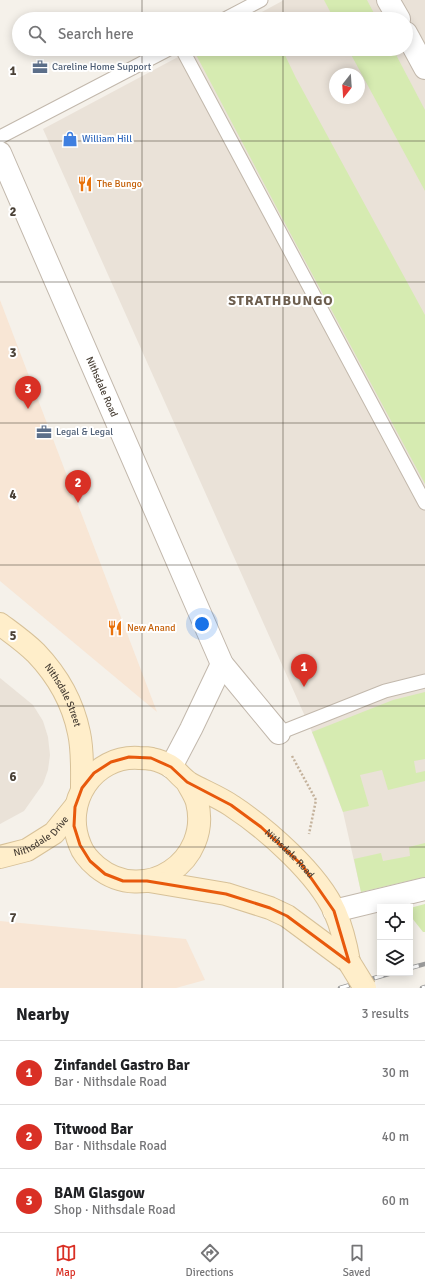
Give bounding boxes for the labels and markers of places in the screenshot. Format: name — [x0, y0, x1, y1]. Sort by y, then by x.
office icon: Careline Home Support — [31, 58, 49, 76]
place label: Careline Home Support — [52, 61, 152, 73]
shop icon: William Hill — [61, 130, 79, 148]
place label: William Hill — [82, 133, 132, 145]
restaurant icon: The Bungo — [76, 175, 94, 193]
place label: The Bungo — [97, 178, 142, 190]
pin: 3 — [15, 376, 41, 409]
office icon: Legal & Legal — [35, 423, 53, 441]
place label: Legal & Legal — [56, 426, 113, 438]
pin: 2 — [65, 470, 91, 503]
restaurant icon: New Anand — [106, 619, 124, 637]
place label: New Anand — [127, 622, 176, 634]
pin: 1 — [291, 654, 317, 687]

